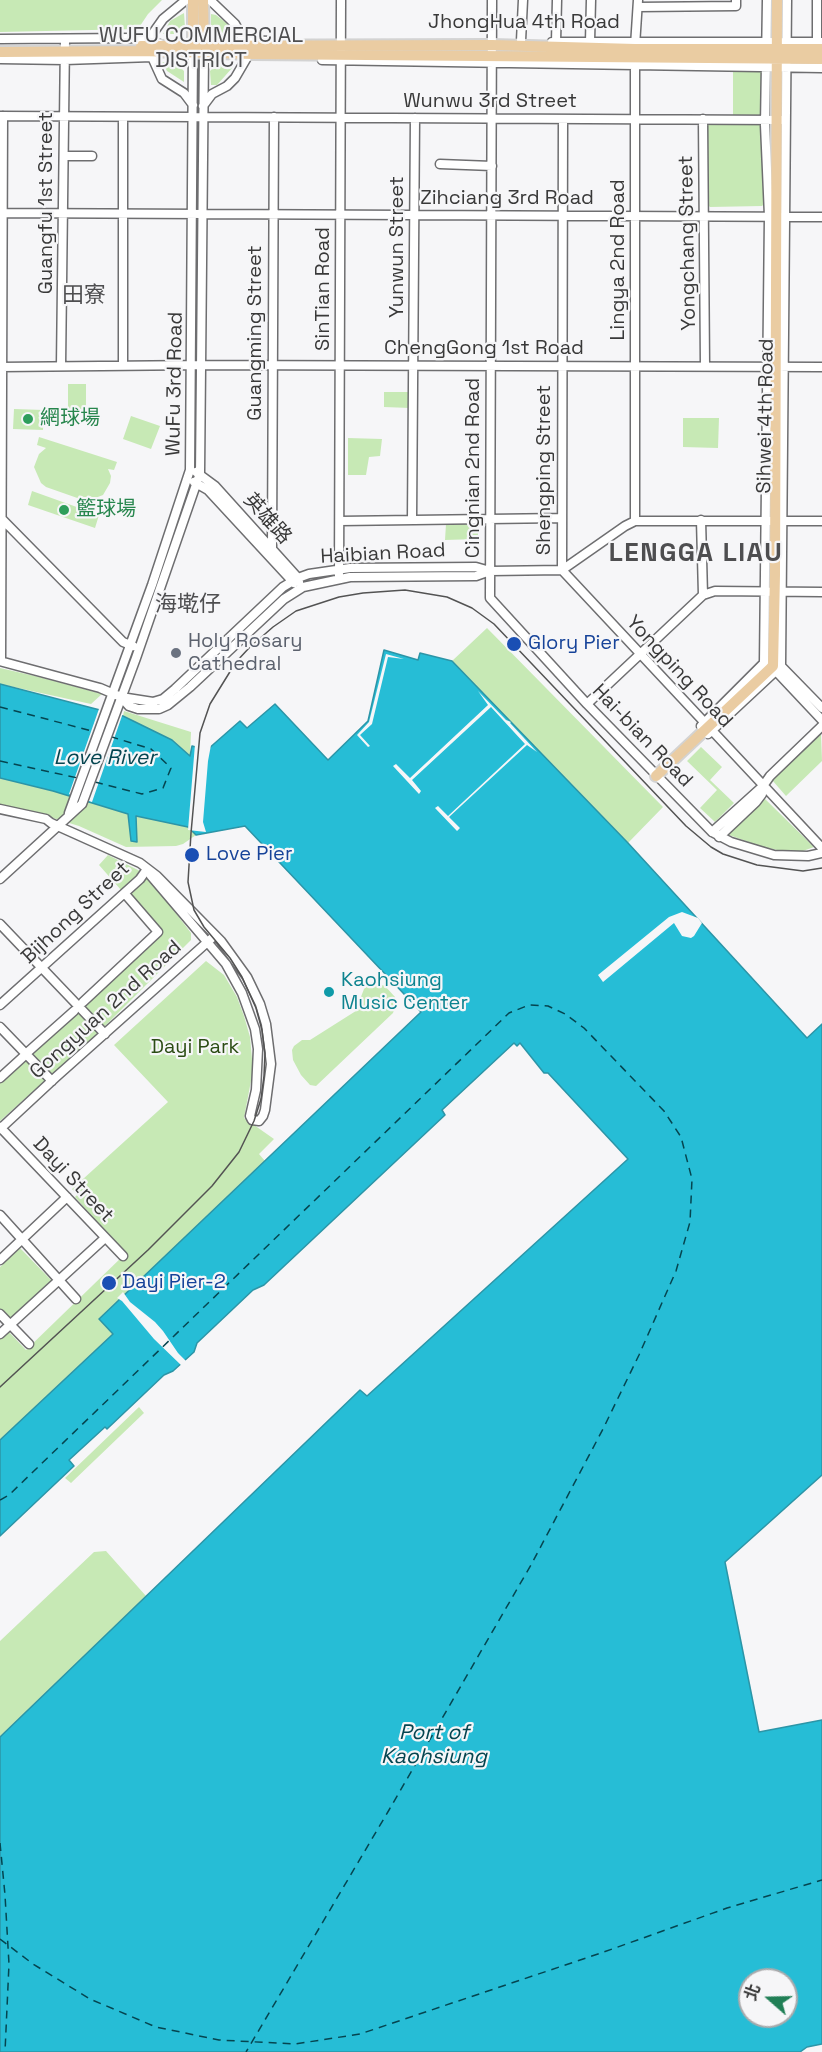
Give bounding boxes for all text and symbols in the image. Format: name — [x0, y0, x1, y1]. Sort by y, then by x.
street label: JhongHua 4th Road — [428, 11, 620, 35]
district label: WUFU COMMERCIAL DISTRICT — [87, 23, 315, 74]
street label: Wunwu 3rd Street — [403, 90, 577, 114]
street label: Guangfu 1st Street — [35, 112, 59, 294]
street label: Yongchang Street — [674, 155, 702, 331]
street label: Yunwun Street — [386, 176, 410, 318]
street label: Lingya 2nd Road — [607, 179, 631, 341]
street label: Zihciang 3rd Road — [420, 187, 594, 211]
street label: SinTian Road — [312, 227, 336, 351]
street label: Guangming Street — [244, 245, 268, 421]
district label: 田寮 — [62, 283, 106, 309]
street label: WuFu 3rd Road — [162, 312, 188, 456]
street label: ChengGong 1st Road — [384, 337, 584, 361]
street label: Sihwei 4th Road — [753, 338, 779, 494]
street label: Cingnian 2nd Road — [462, 378, 486, 558]
street label: Shengping Street — [533, 385, 557, 555]
place label: 網球場 — [40, 407, 100, 431]
marker: 網球場 — [21, 412, 35, 426]
street label: 英雄路 — [238, 489, 296, 549]
place label: 籃球場 — [76, 498, 136, 522]
marker: 籃球場 — [57, 503, 71, 517]
district label: LENGGA LIAU — [609, 538, 783, 570]
street label: Haibian Road — [320, 539, 446, 569]
district label: 海墘仔 — [155, 592, 221, 618]
street label: Yongping Road — [621, 611, 737, 733]
place label: Holy Rosary Cathedral — [188, 630, 302, 677]
place label: Glory Pier — [528, 632, 620, 656]
marker: Glory Pier — [505, 635, 523, 653]
marker: Holy Rosary Cathedral — [169, 646, 183, 660]
street label: Hai-bian Road — [587, 679, 697, 793]
water label: Love River — [54, 745, 156, 771]
place label: Love Pier — [206, 843, 292, 867]
marker: Love Pier — [183, 846, 201, 864]
street label: Bijhong Street — [17, 857, 135, 969]
street label: Gongyuan 2nd Road — [25, 936, 187, 1084]
place label: Kaohsiung Music Center — [341, 969, 468, 1016]
marker: Kaohsiung Music Center — [322, 985, 336, 999]
park label: Dayi Park — [151, 1036, 239, 1060]
street label: Dayi Street — [27, 1132, 119, 1228]
place label: Dayi Pier-2 — [122, 1271, 226, 1295]
marker: Dayi Pier-2 — [100, 1274, 118, 1292]
water label: Port of Kaohsiung — [381, 1720, 487, 1770]
north arrow — [738, 1968, 798, 2028]
text: 北 — [740, 1981, 765, 2003]

